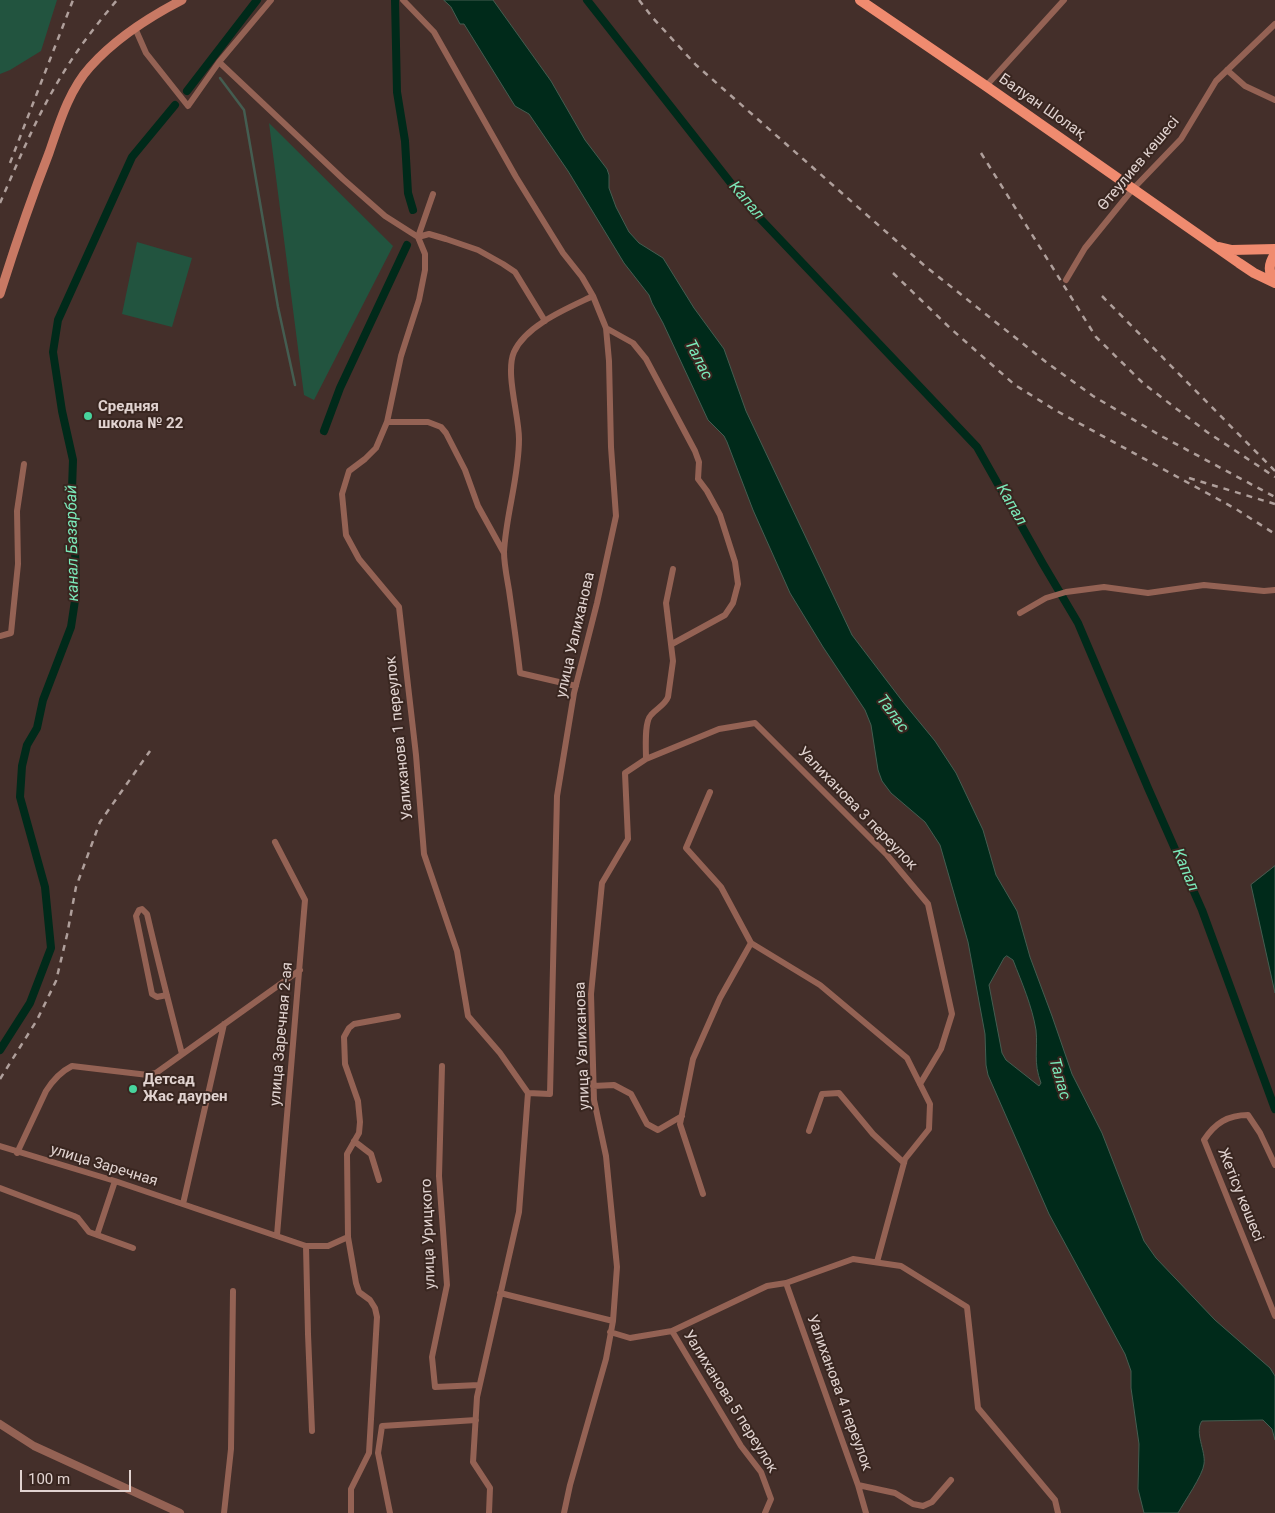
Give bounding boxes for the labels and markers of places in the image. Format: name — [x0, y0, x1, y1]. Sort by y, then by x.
place label: Средняя школа № 22 — [98, 398, 183, 433]
marker: Средняя школа № 22 — [82, 410, 94, 422]
place label: Детсад Жас даурен — [143, 1071, 228, 1106]
marker: Детсад Жас даурен — [127, 1083, 139, 1095]

